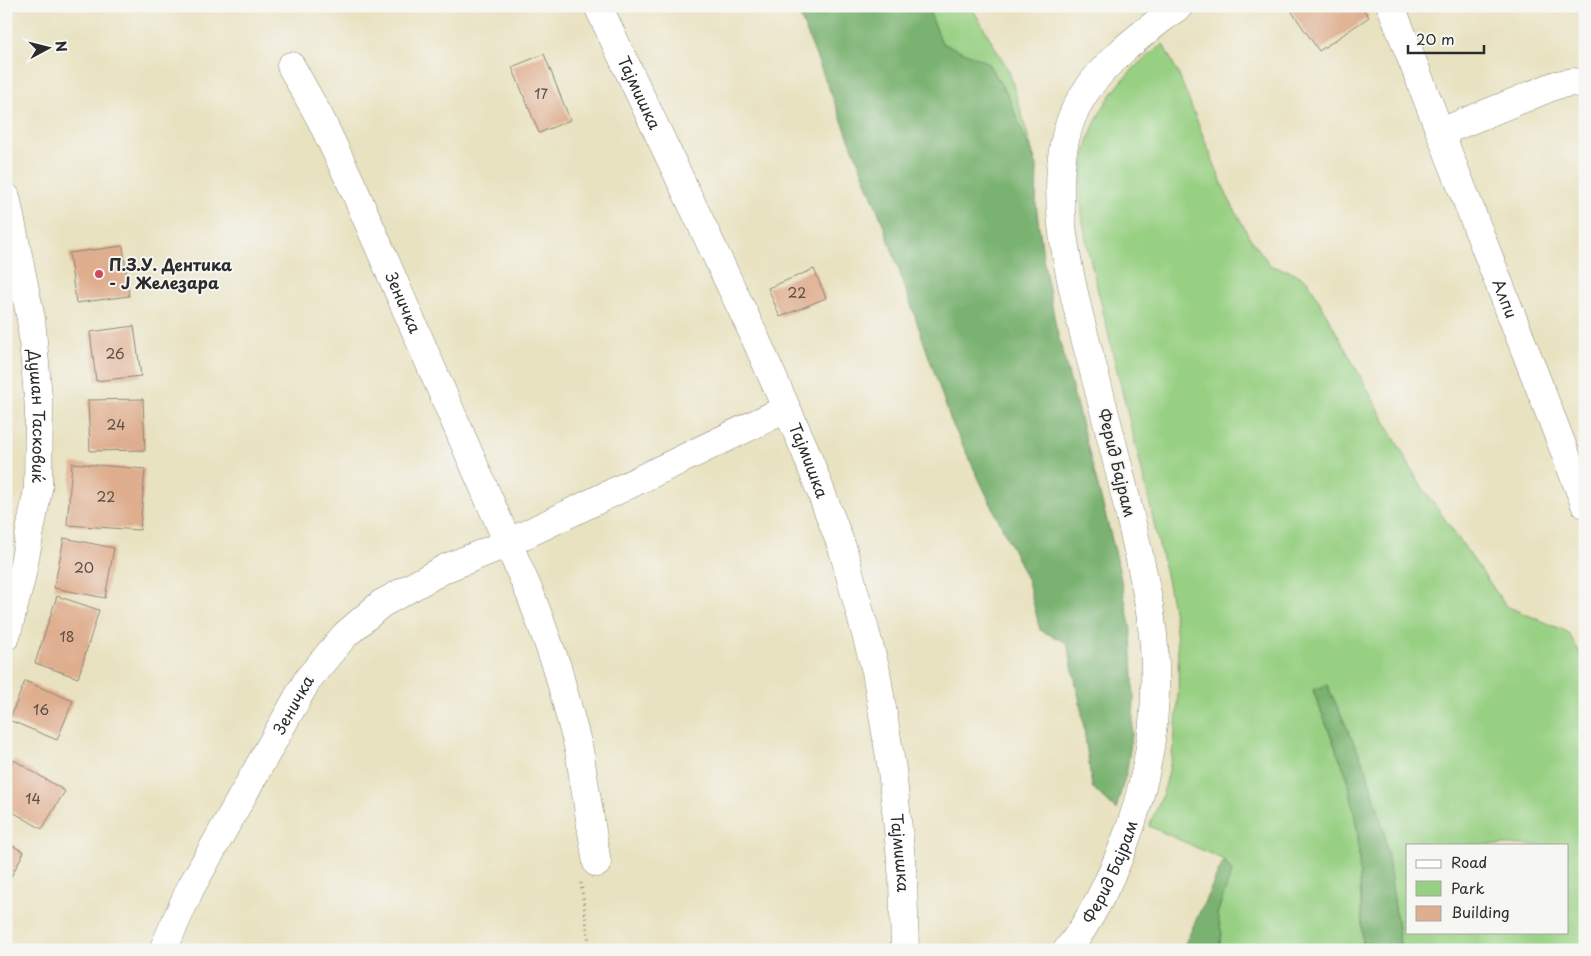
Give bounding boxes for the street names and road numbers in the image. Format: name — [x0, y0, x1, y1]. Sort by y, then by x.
street label: Тајмишка — [612, 52, 668, 133]
street label: Зеничка — [380, 268, 428, 336]
street label: Алпи — [1487, 275, 1524, 321]
street label: Душан Тасковиќ — [23, 347, 52, 484]
street label: Ферид Бајрам — [1093, 406, 1143, 520]
street label: Тајмишка — [783, 419, 835, 501]
street label: Зеничка — [266, 670, 319, 738]
street label: Тајмишка — [885, 812, 916, 893]
street label: Ферид Бајрам — [1075, 816, 1143, 927]

